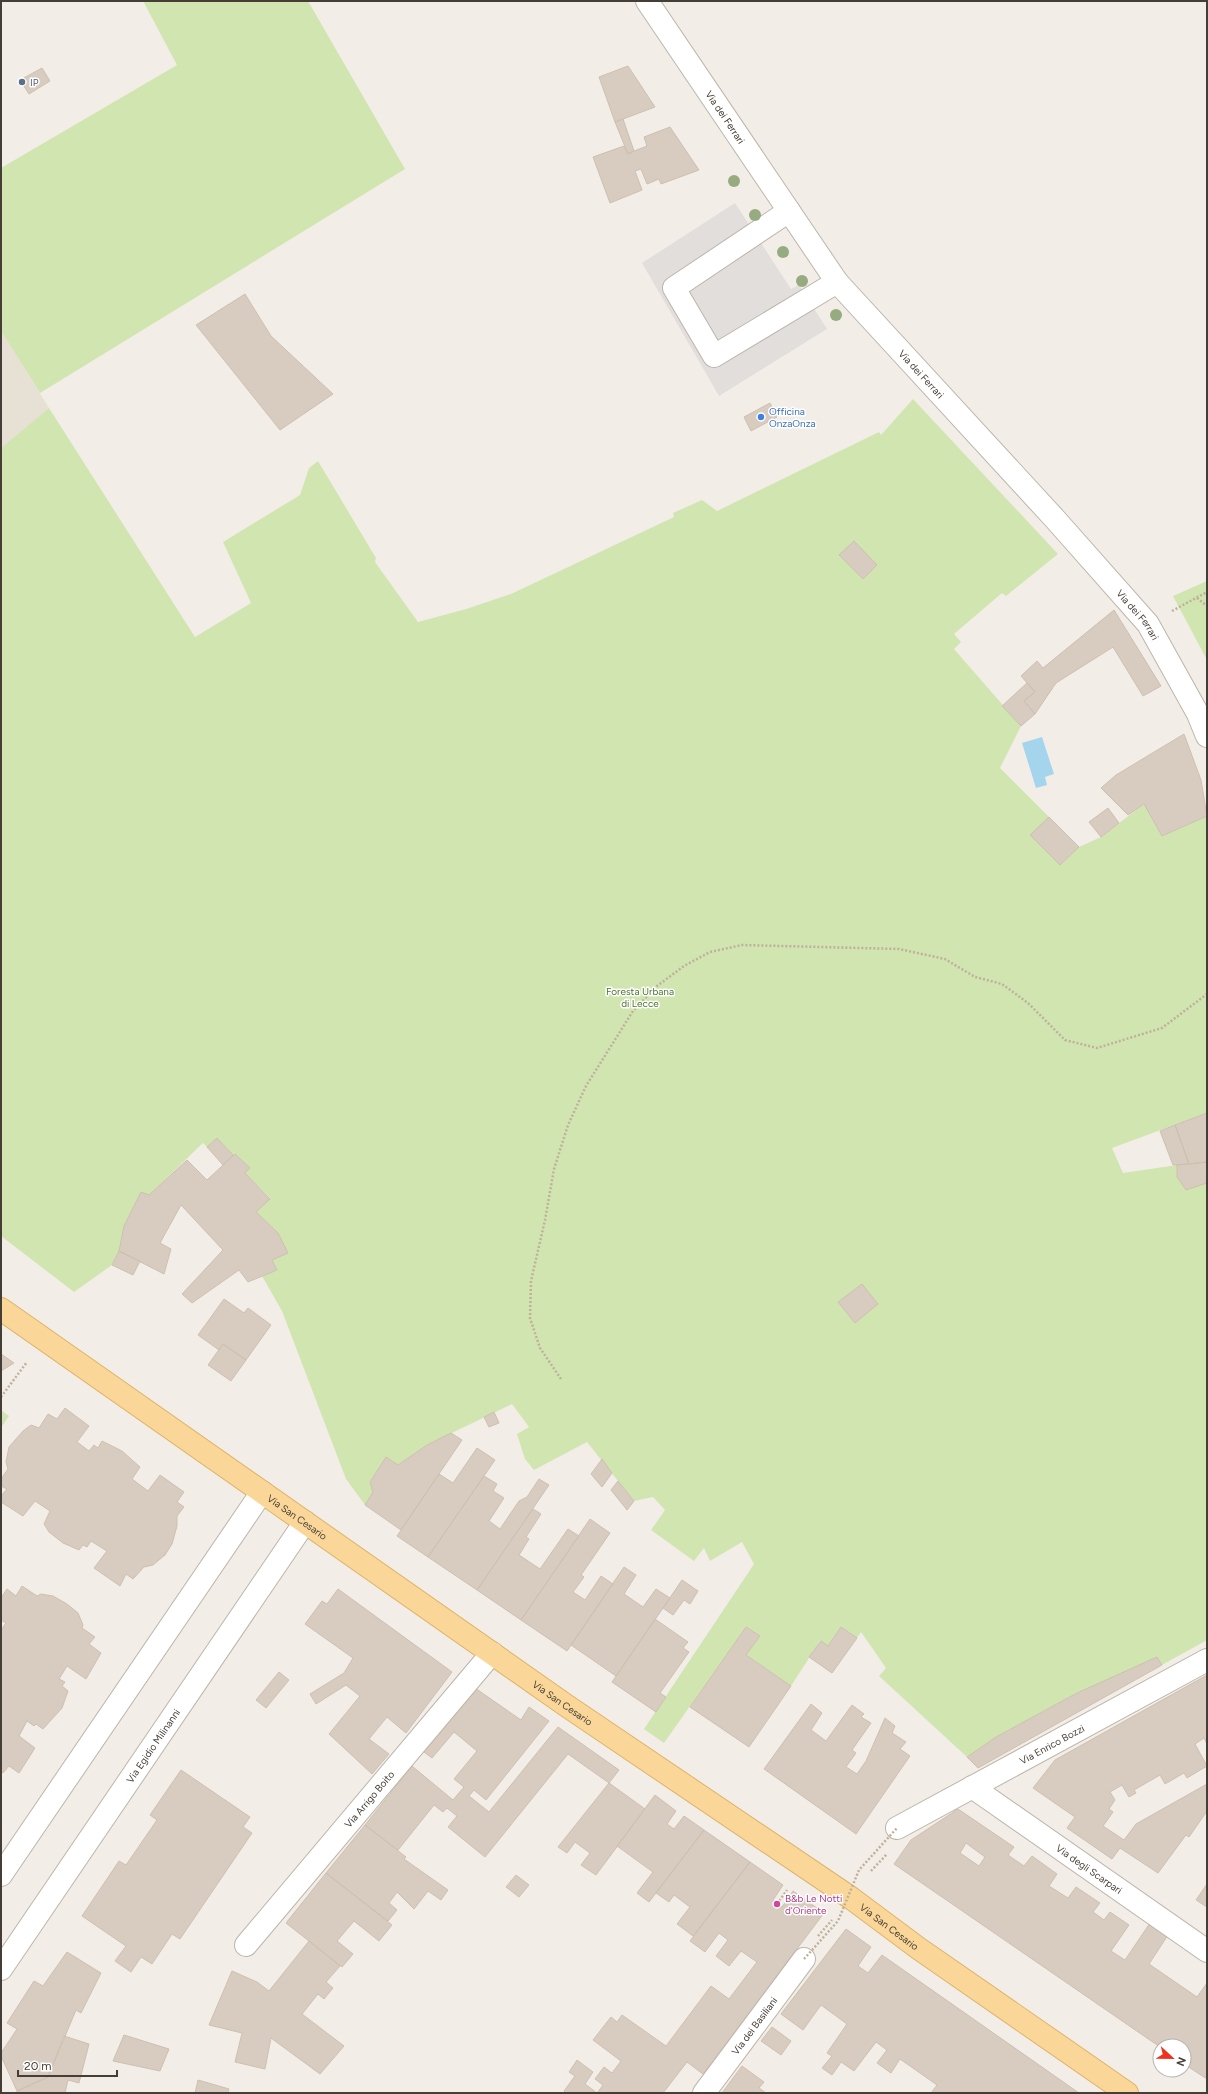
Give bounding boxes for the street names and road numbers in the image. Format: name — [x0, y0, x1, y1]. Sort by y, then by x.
street label: Via dei Ferrari — [702, 88, 748, 146]
street label: Via dei Ferrari — [896, 347, 947, 401]
street label: Via dei Ferrari — [1113, 587, 1162, 642]
street label: Via San Cesario — [265, 1492, 330, 1543]
street label: Via San Cesario — [530, 1678, 595, 1729]
street label: Via Egidio Milinanni — [123, 1706, 183, 1786]
street label: Via Enrico Bozzi — [1017, 1722, 1087, 1767]
street label: Via Arrigo Boito — [342, 1768, 397, 1830]
street label: Via degli Scarpari — [1053, 1842, 1125, 1897]
street label: Via San Cesario — [857, 1901, 921, 1953]
street label: Via dei Basiliani — [729, 1995, 780, 2057]

